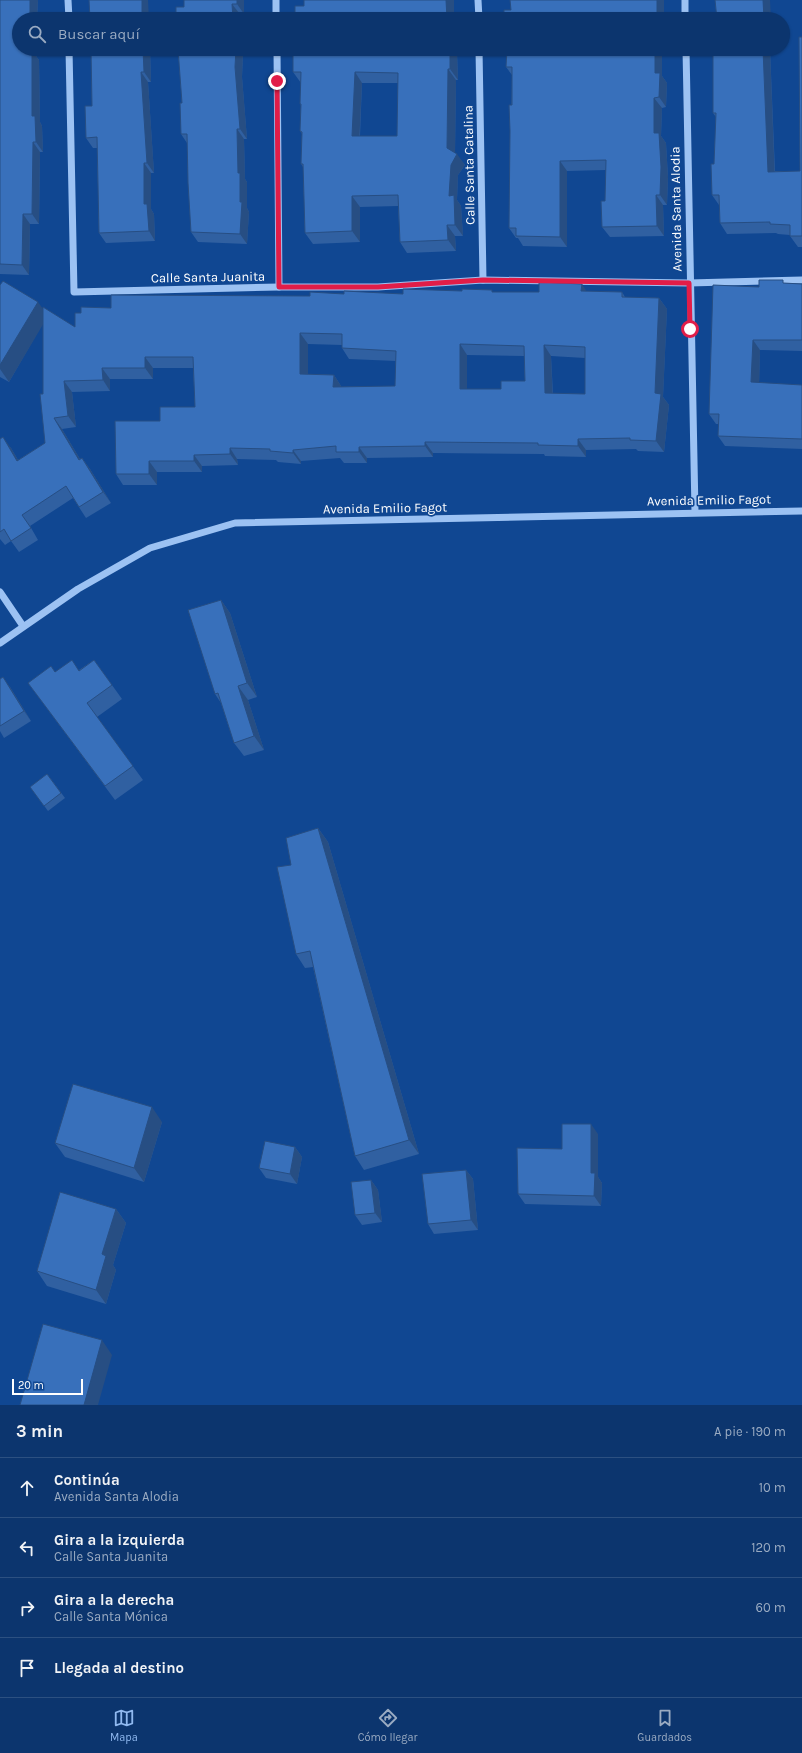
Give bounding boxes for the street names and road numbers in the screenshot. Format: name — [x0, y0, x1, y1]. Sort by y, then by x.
street label: Calle Santa Catalina — [460, 105, 478, 225]
street label: Avenida Santa Alodia — [667, 146, 685, 272]
street label: Calle Santa Juanita — [151, 269, 265, 285]
street label: Avenida Emilio Fagot — [647, 491, 771, 509]
street label: Avenida Emilio Fagot — [323, 499, 447, 517]

